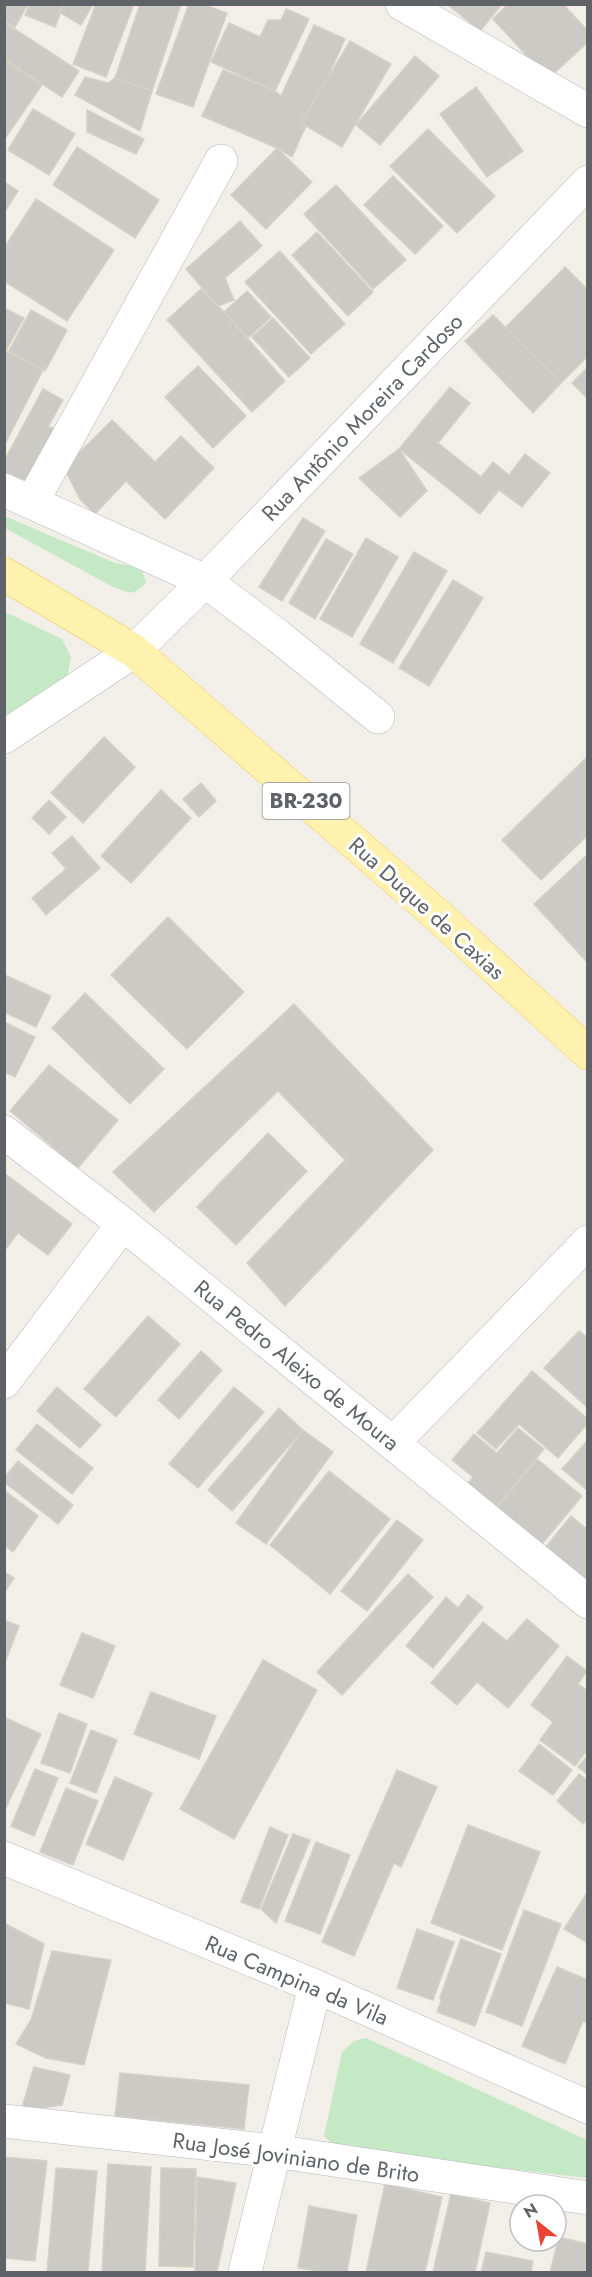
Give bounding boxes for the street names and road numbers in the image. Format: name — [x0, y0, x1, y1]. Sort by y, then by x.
street label: Rua Antônio Moreira Cardoso — [254, 306, 470, 528]
road number: BR-230 — [262, 783, 350, 819]
street label: Rua Duque de Caxias — [342, 829, 512, 987]
street label: Rua Pedro Aleixo de Moura — [187, 1272, 407, 1458]
street label: Rua Campina da Vila — [200, 1927, 394, 2033]
street label: Rua José Joviniano de Brito — [171, 2124, 421, 2190]

